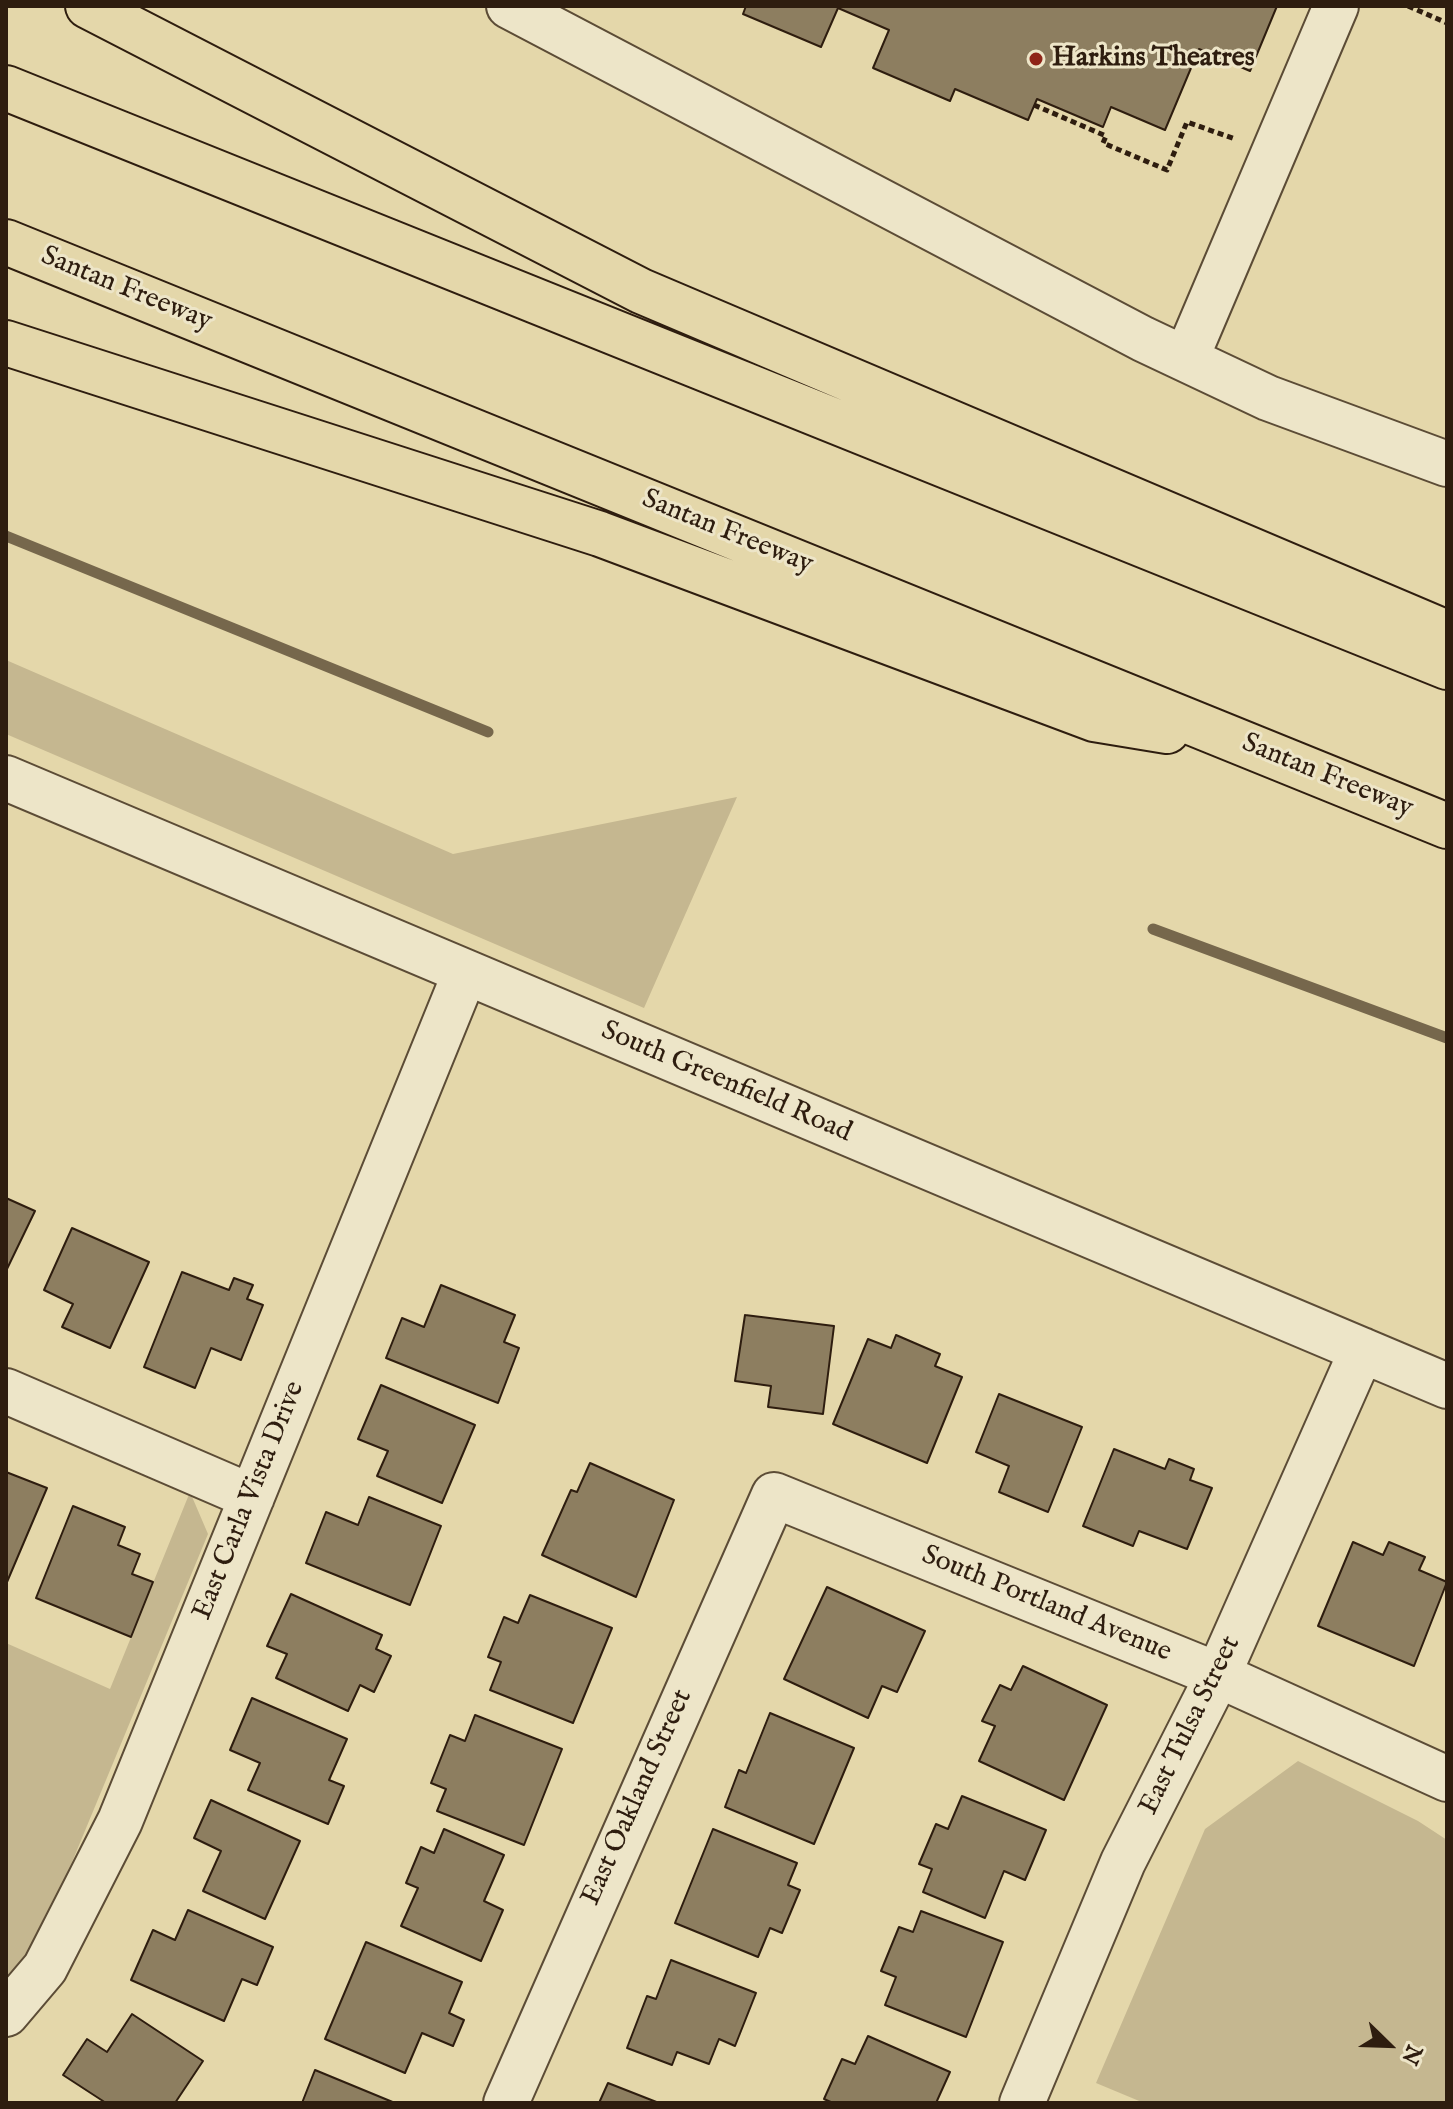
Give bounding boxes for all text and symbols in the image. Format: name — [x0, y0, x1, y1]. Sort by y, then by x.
place label: Harkins Theatres — [1052, 42, 1255, 76]
marker: Harkins Theatres — [1027, 50, 1045, 68]
street label: Santan Freeway — [36, 240, 216, 340]
street label: Santan Freeway — [637, 483, 817, 583]
street label: Santan Freeway — [1237, 727, 1417, 827]
street label: South Greenfield Road — [596, 1015, 856, 1151]
street label: East Carla Vista Drive — [187, 1377, 313, 1625]
street label: South Portland Avenue — [916, 1540, 1176, 1670]
street label: East Tulsa Street — [1133, 1631, 1249, 1821]
street label: East Oakland Street — [575, 1685, 701, 1911]
north arrow — [1349, 2005, 1429, 2085]
text: N — [1394, 2040, 1428, 2069]

